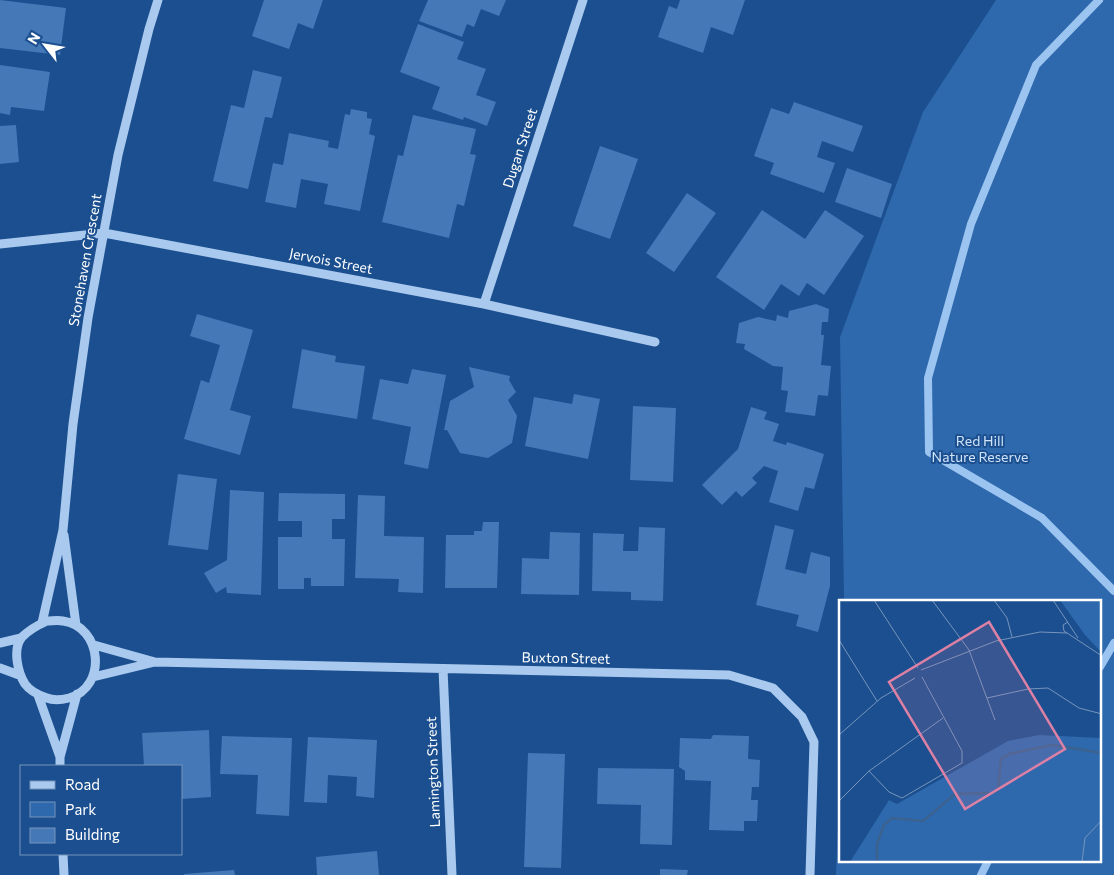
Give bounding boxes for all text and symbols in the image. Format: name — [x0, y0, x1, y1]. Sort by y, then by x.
north arrow — [20, 20, 70, 70]
text: N — [23, 29, 43, 47]
street label: Dugan Street — [499, 105, 541, 190]
street label: Stonehaven Crescent — [64, 192, 105, 328]
street label: Jervois Street — [288, 244, 374, 277]
park label: Red Hill Nature Reserve — [932, 432, 1028, 465]
inset map — [839, 600, 1102, 862]
street label: Buxton Street — [522, 648, 611, 667]
street label: Lamington Street — [422, 716, 443, 828]
legend — [20, 765, 182, 855]
text: Road — [65, 775, 100, 793]
text: Park — [65, 800, 96, 818]
text: Building — [65, 825, 120, 843]

